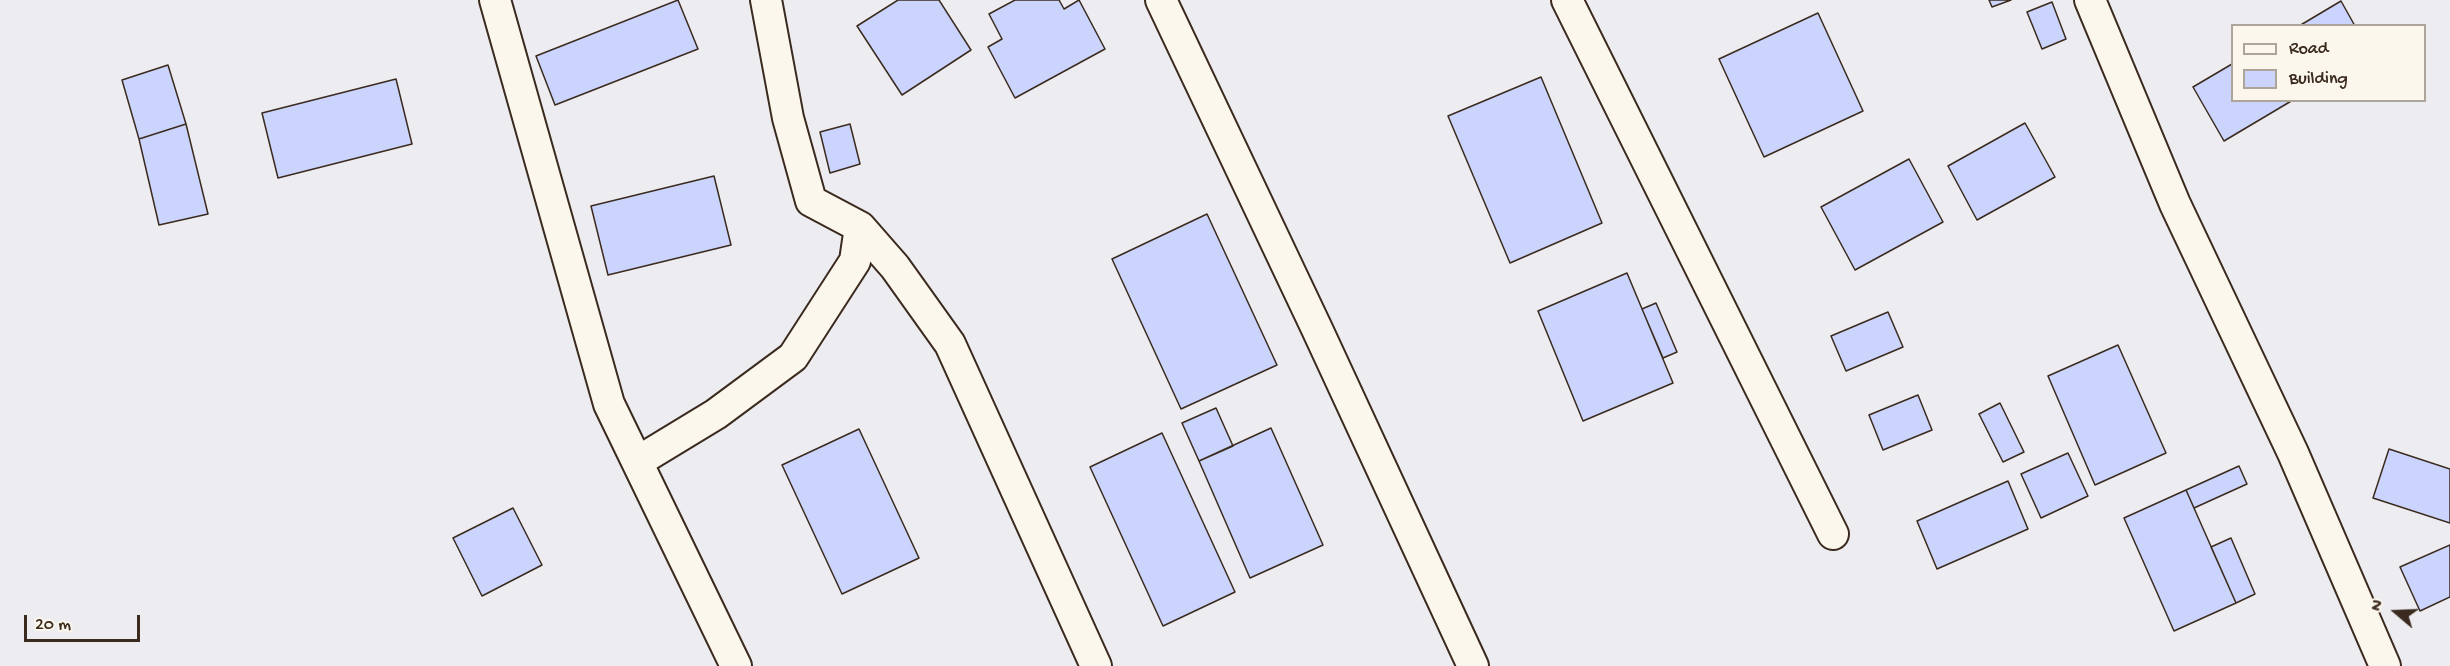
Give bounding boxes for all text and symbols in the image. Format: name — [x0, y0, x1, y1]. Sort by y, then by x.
legend — [2231, 24, 2426, 102]
text: Road — [2289, 39, 2328, 60]
text: Building — [2289, 69, 2348, 90]
north arrow — [2366, 582, 2426, 642]
text: N — [2368, 598, 2389, 614]
scale bar — [27, 603, 142, 641]
text: 20 m — [35, 615, 71, 636]

